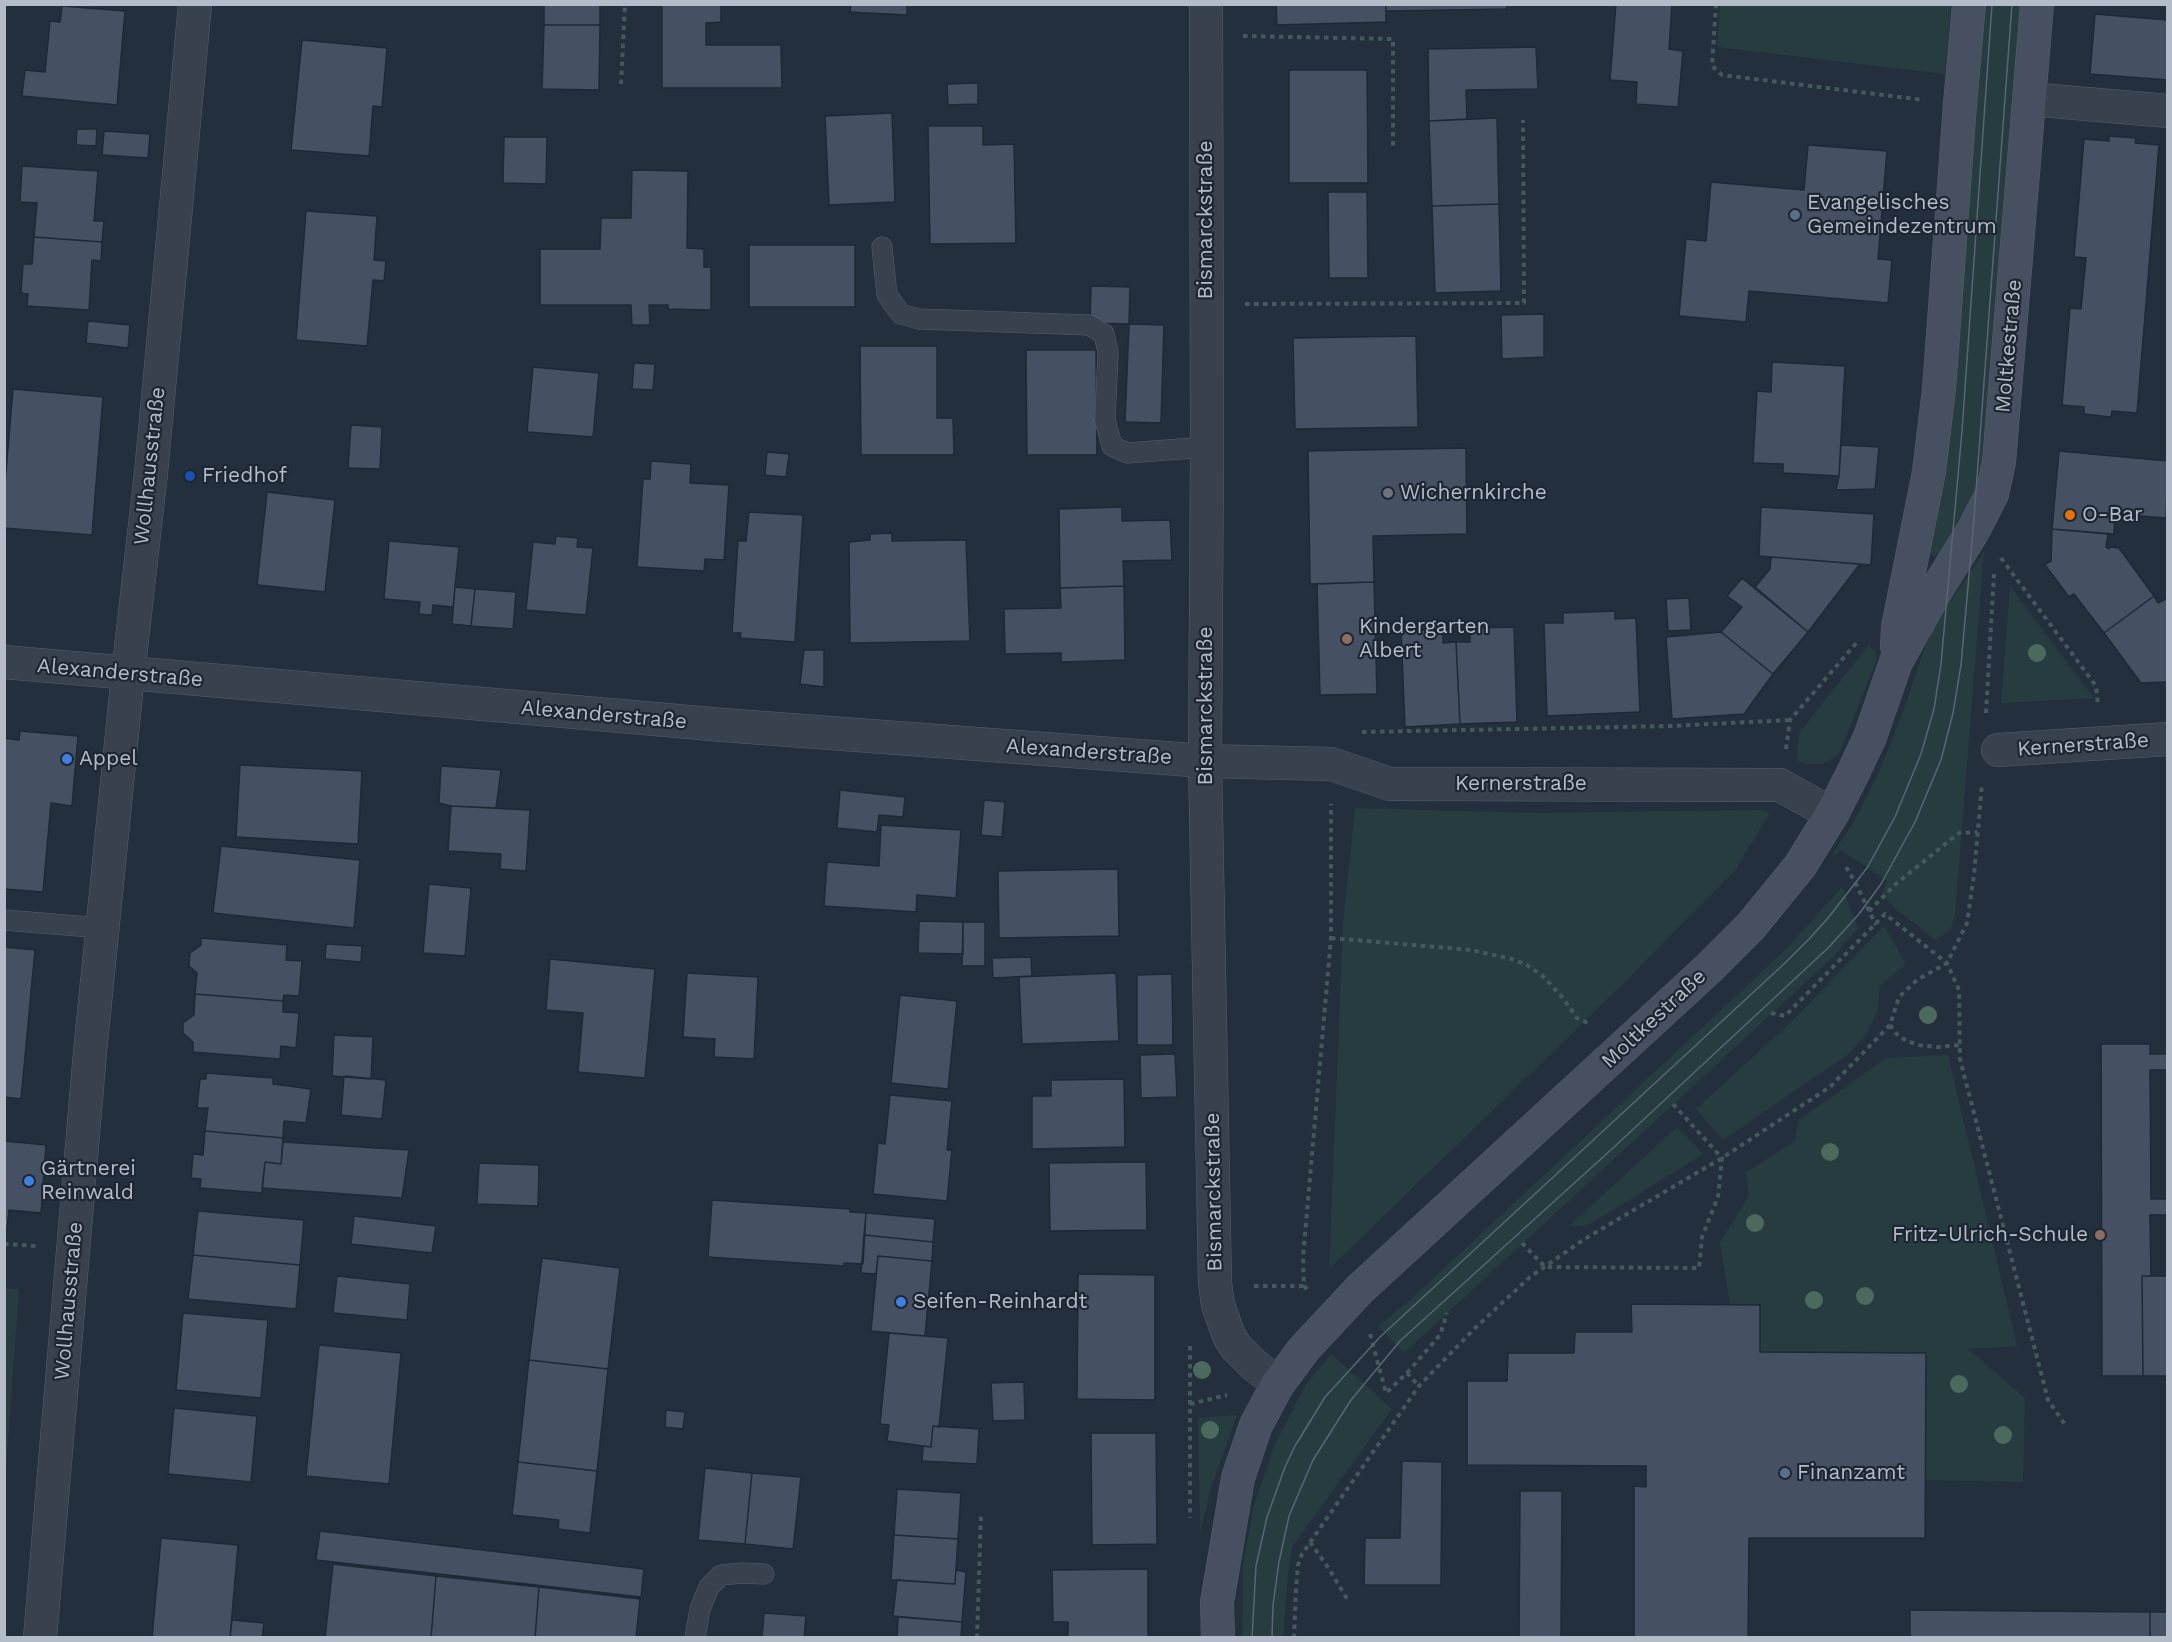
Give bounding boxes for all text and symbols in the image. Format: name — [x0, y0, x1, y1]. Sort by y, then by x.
street label: Bismarckstraße — [1193, 140, 1219, 300]
place label: Evangelisches Gemeindezentrum — [1807, 190, 1997, 240]
marker: Evangelisches Gemeindezentrum — [1788, 208, 1802, 222]
street label: Moltkestraße — [1991, 278, 2027, 414]
street label: Wollhausstraße — [129, 386, 171, 546]
place label: Friedhof — [202, 463, 287, 489]
marker: Friedhof — [183, 469, 197, 483]
place label: Wichernkirche — [1400, 480, 1547, 506]
marker: Wichernkirche — [1381, 486, 1395, 500]
place label: O-Bar — [2082, 502, 2143, 528]
marker: O-Bar — [2063, 508, 2077, 522]
place label: Kindergarten Albert — [1359, 614, 1490, 664]
street label: Bismarckstraße — [1193, 626, 1219, 786]
marker: Kindergarten Albert — [1340, 632, 1354, 646]
street label: Alexanderstraße — [36, 653, 204, 693]
street label: Alexanderstraße — [520, 695, 688, 735]
street label: Kernerstraße — [2016, 728, 2150, 762]
street label: Alexanderstraße — [1005, 734, 1173, 770]
place label: Appel — [79, 746, 138, 772]
marker: Appel — [60, 752, 74, 766]
street label: Kernerstraße — [1455, 771, 1587, 797]
street label: Moltkestraße — [1596, 964, 1712, 1074]
street label: Bismarckstraße — [1200, 1112, 1228, 1272]
place label: Gärtnerei Reinwald — [41, 1156, 136, 1206]
marker: Gärtnerei Reinwald — [22, 1174, 36, 1188]
street label: Wollhausstraße — [50, 1221, 88, 1381]
place label: Fritz-Ulrich-Schule — [1892, 1222, 2088, 1248]
marker: Fritz-Ulrich-Schule — [2093, 1228, 2107, 1242]
place label: Seifen-Reinhardt — [913, 1289, 1087, 1315]
marker: Seifen-Reinhardt — [894, 1295, 908, 1309]
place label: Finanzamt — [1797, 1460, 1905, 1486]
marker: Finanzamt — [1778, 1466, 1792, 1480]

